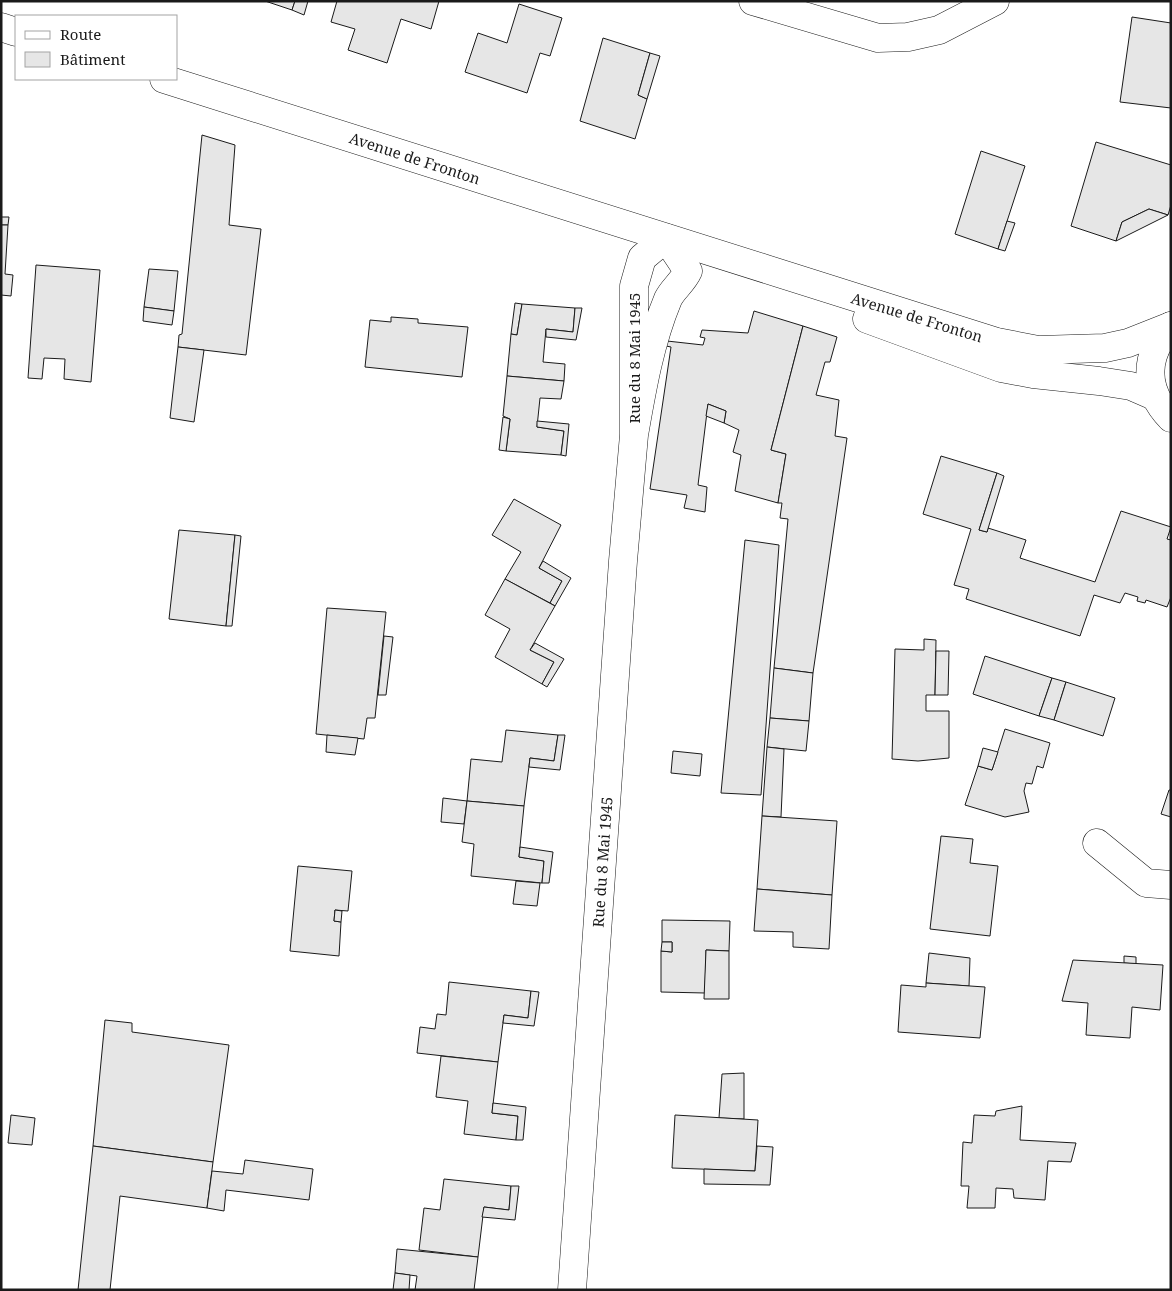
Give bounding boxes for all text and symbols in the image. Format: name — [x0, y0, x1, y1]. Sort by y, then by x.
legend — [15, 15, 178, 80]
text: Route — [60, 24, 101, 44]
text: Bâtiment — [60, 49, 126, 69]
street label: Avenue de Fronton — [347, 127, 483, 189]
street label: Avenue de Fronton — [849, 287, 985, 347]
street label: Rue du 8 Mai 1945 — [624, 293, 644, 423]
street label: Rue du 8 Mai 1945 — [587, 796, 617, 928]

